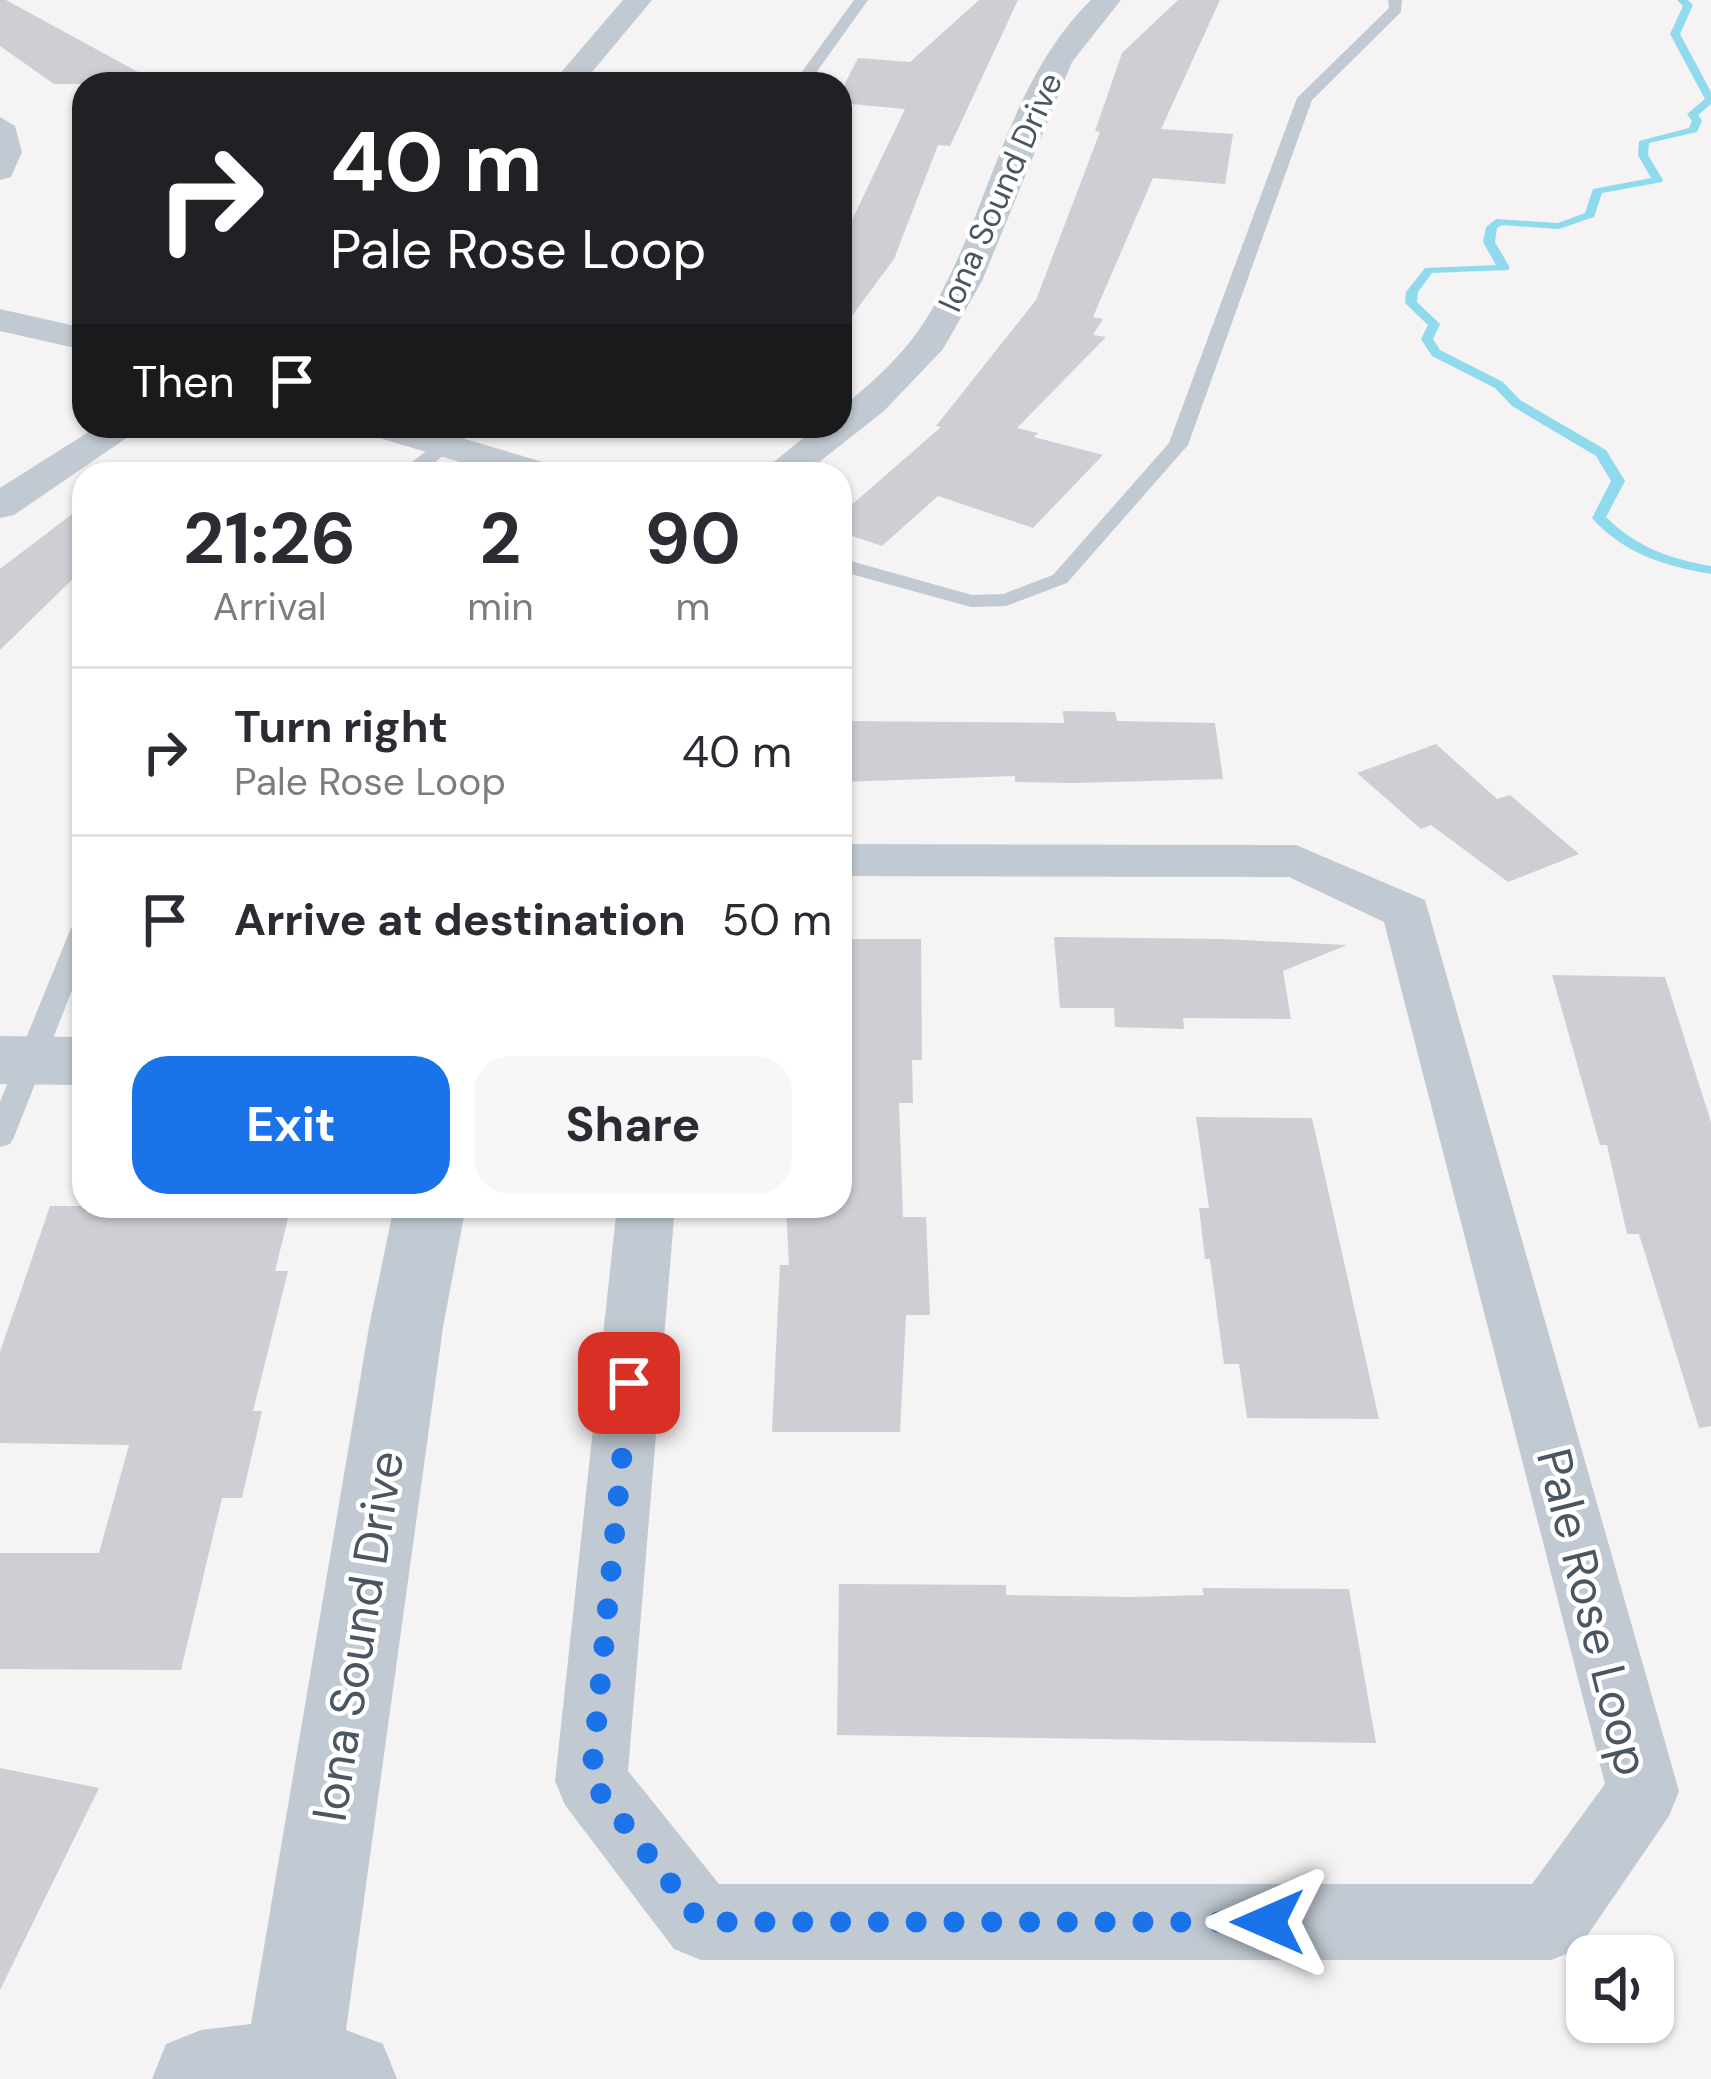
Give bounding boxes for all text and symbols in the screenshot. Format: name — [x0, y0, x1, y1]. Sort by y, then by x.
street label: Iona Sound Drive — [928, 66, 1072, 318]
text: 40 m — [330, 108, 543, 217]
icon: right — [132, 120, 288, 276]
text: Pale Rose Loop — [330, 214, 706, 285]
icon: arrive — [259, 348, 325, 414]
text: Then — [132, 352, 235, 411]
text: 21:26 — [183, 492, 356, 585]
text: 2 — [480, 492, 521, 585]
text: 90 — [645, 492, 741, 585]
text: Arrival — [213, 581, 326, 632]
text: min — [467, 581, 534, 632]
text: m — [675, 581, 710, 632]
text: Turn right — [234, 697, 448, 756]
icon: right — [132, 719, 198, 785]
text: 40 m — [682, 722, 792, 781]
text: Pale Rose Loop — [234, 756, 506, 807]
icon: arrive — [132, 887, 198, 953]
text: Arrive at destination — [234, 890, 686, 949]
text: 50 m — [722, 890, 832, 949]
button: Exit — [132, 1056, 450, 1194]
button: Share — [474, 1056, 792, 1194]
pin — [578, 1332, 680, 1434]
icon: arrive — [596, 1350, 662, 1416]
street label: Pale Rose Loop — [1522, 1442, 1664, 1782]
street label: Iona Sound Drive — [298, 1446, 418, 1826]
position arrow — [1205, 1859, 1331, 1985]
map controls — [1566, 1935, 1674, 2043]
button: sound — [1566, 1935, 1674, 2043]

